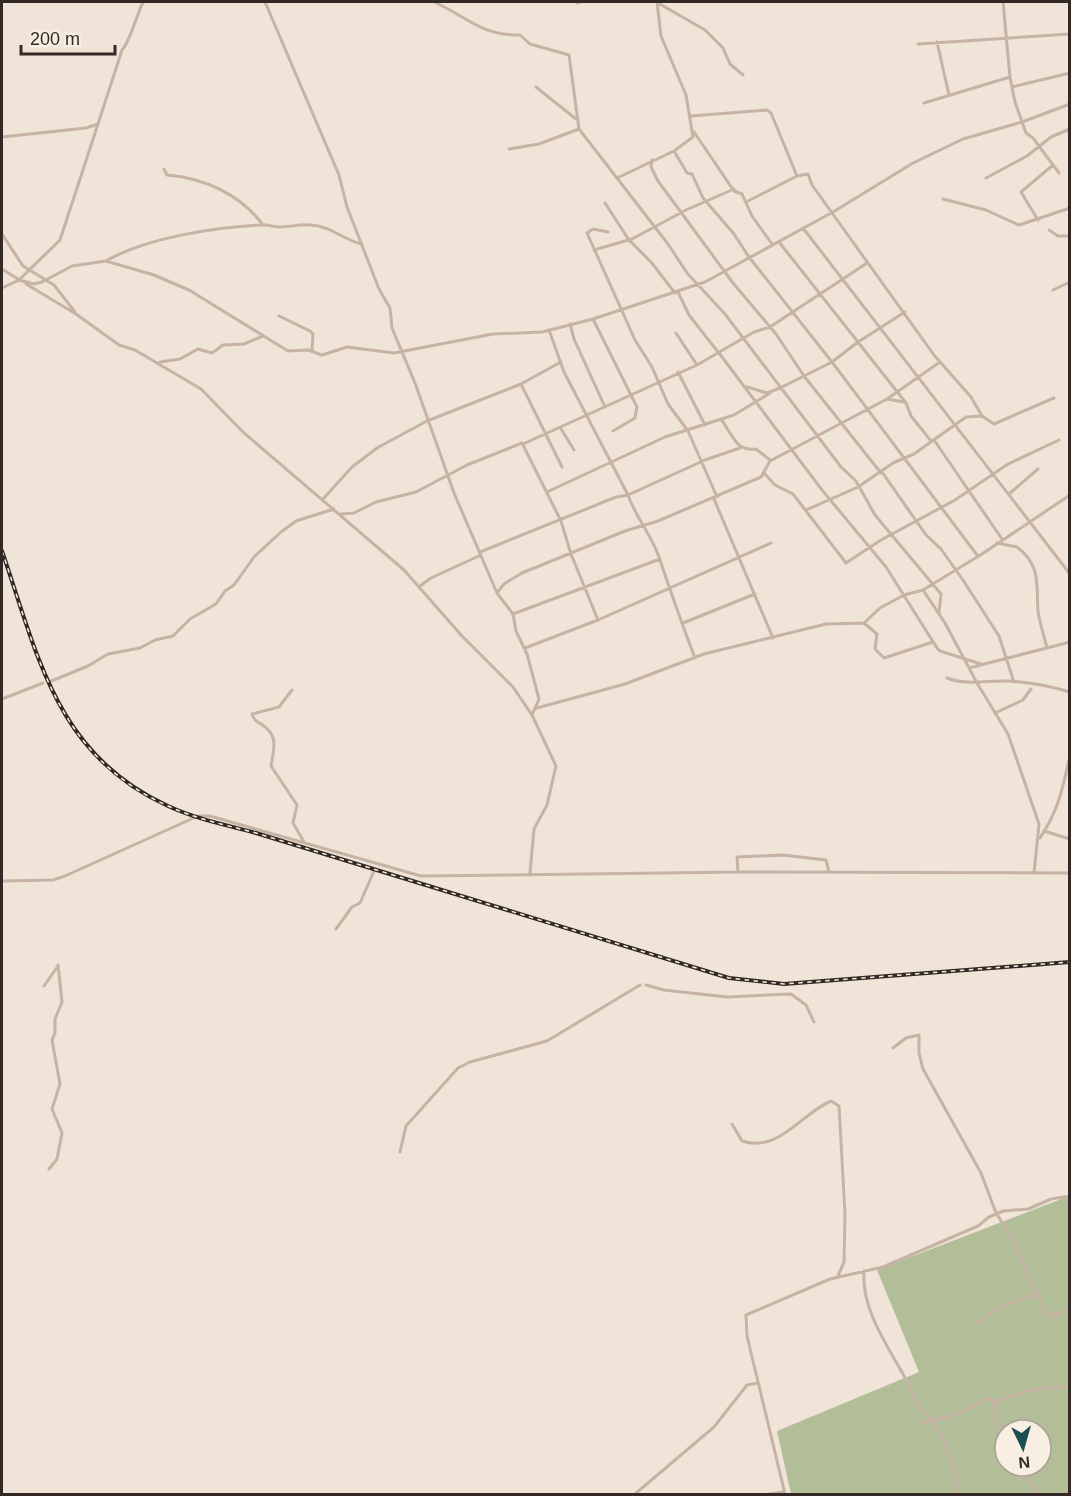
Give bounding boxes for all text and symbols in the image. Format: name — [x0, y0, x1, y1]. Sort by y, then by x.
scale bar — [21, 18, 116, 56]
text: 200 m — [30, 29, 80, 49]
north arrow — [993, 1418, 1053, 1478]
text: N — [1018, 1453, 1031, 1471]

